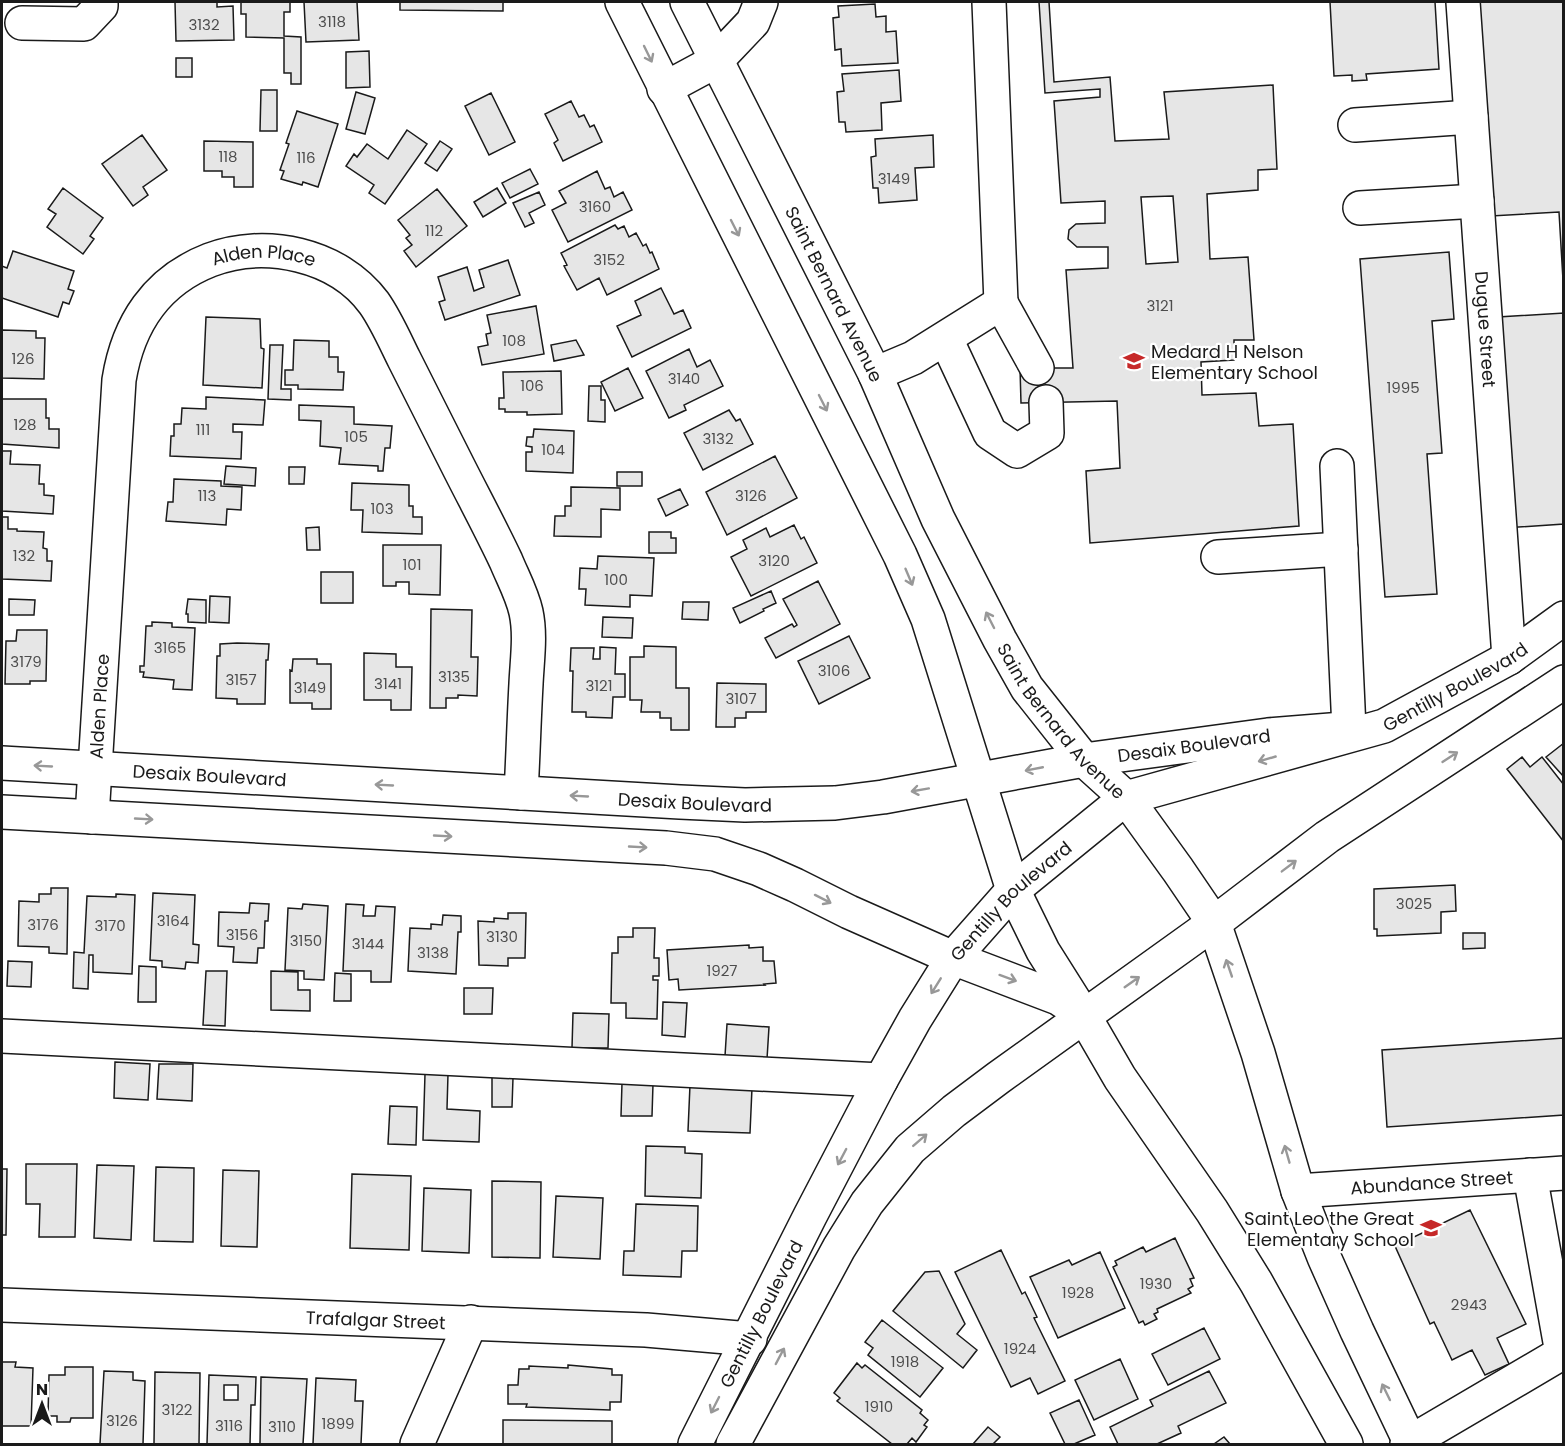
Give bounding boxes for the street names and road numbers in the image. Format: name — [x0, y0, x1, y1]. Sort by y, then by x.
street label: Saint Bernard Avenue — [780, 202, 889, 386]
street label: Alden Place — [208, 238, 319, 272]
street label: Dugue Street — [1469, 270, 1502, 388]
street label: Gentilly Boulevard — [1378, 636, 1533, 737]
street label: Saint Bernard Avenue — [992, 638, 1131, 804]
street label: Alden Place — [83, 653, 115, 760]
street label: Desaix Boulevard — [1116, 722, 1272, 768]
street label: Desaix Boulevard — [132, 758, 287, 792]
street label: Desaix Boulevard — [617, 786, 772, 818]
street label: Gentilly Boulevard — [944, 835, 1077, 966]
street label: Abundance Street — [1350, 1164, 1514, 1200]
street label: Gentilly Boulevard — [713, 1235, 808, 1392]
street label: Trafalgar Street — [305, 1304, 446, 1335]

